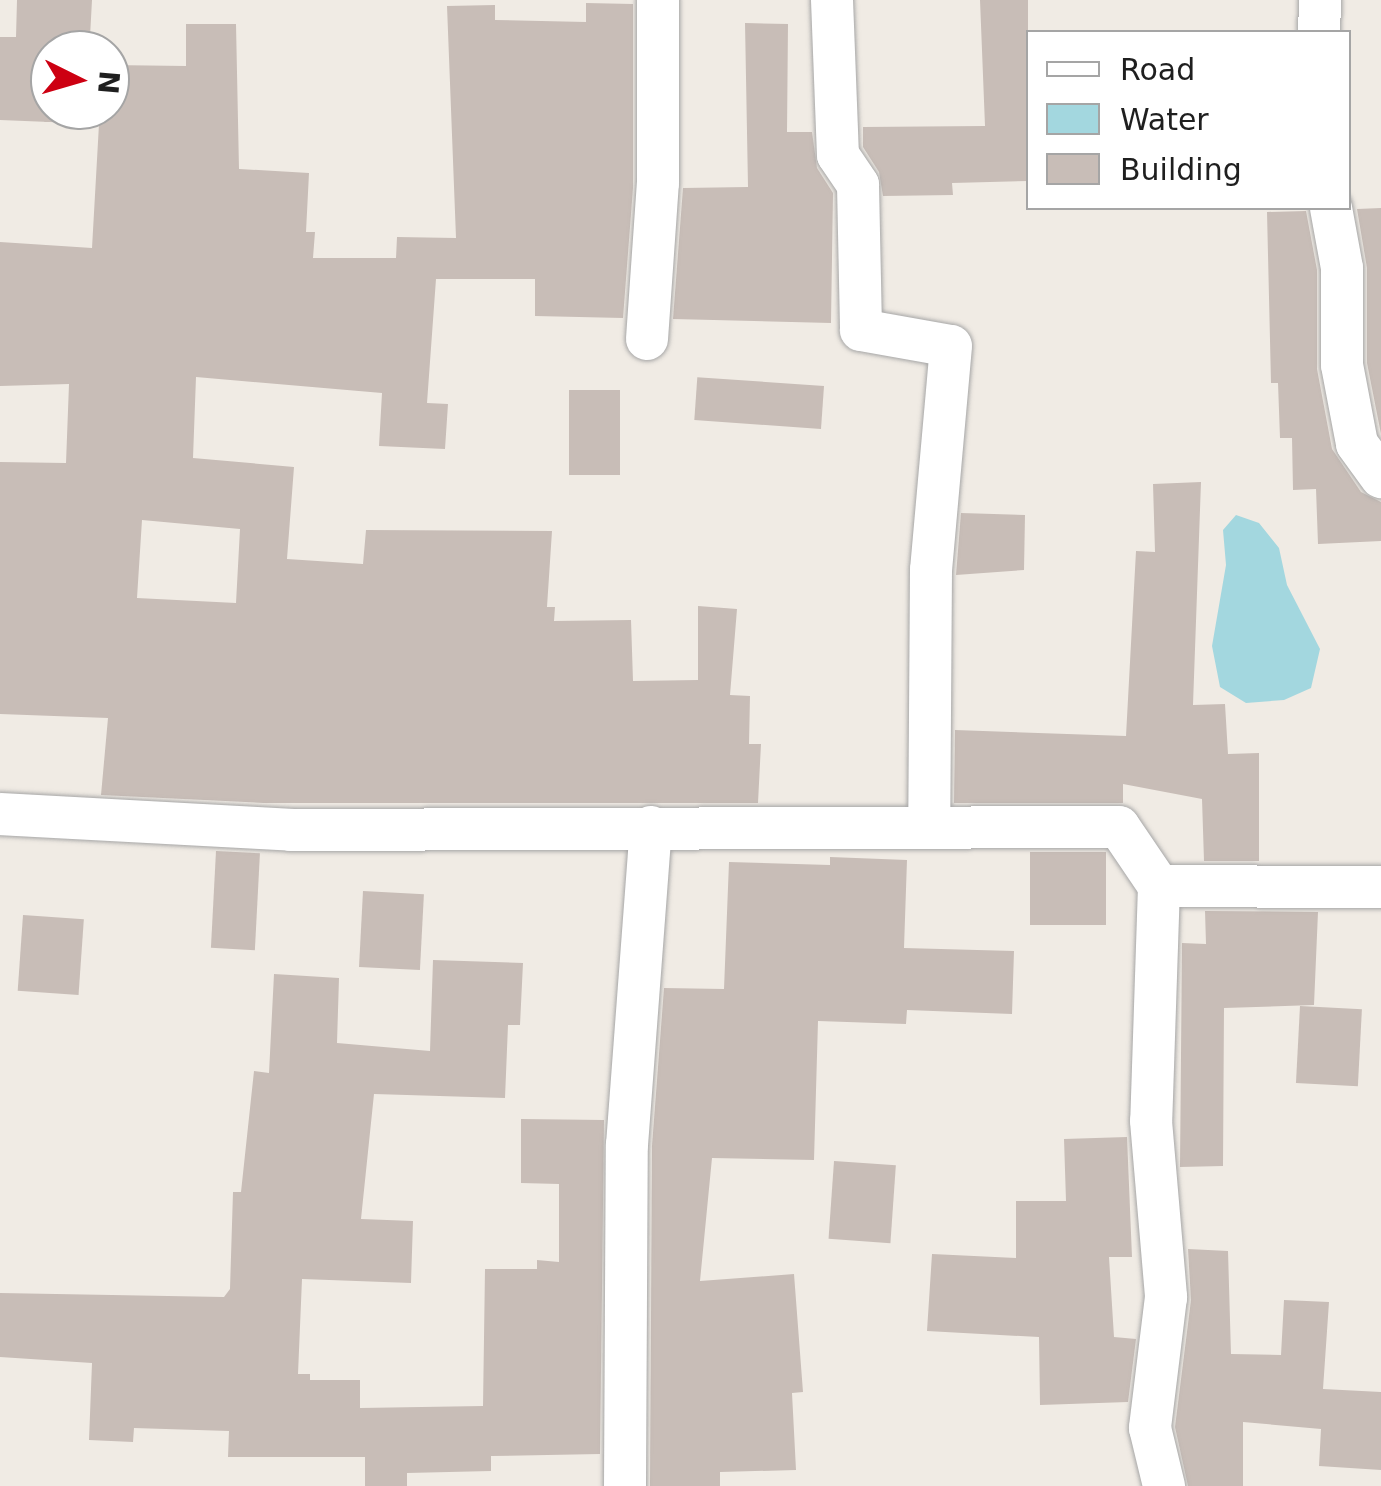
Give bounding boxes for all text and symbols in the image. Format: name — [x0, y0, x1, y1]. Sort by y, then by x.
north arrow — [30, 30, 130, 130]
legend — [1026, 30, 1351, 210]
text: Road — [1120, 52, 1195, 87]
text: N — [91, 69, 126, 96]
text: Water — [1120, 102, 1209, 137]
text: Building — [1120, 152, 1242, 187]

